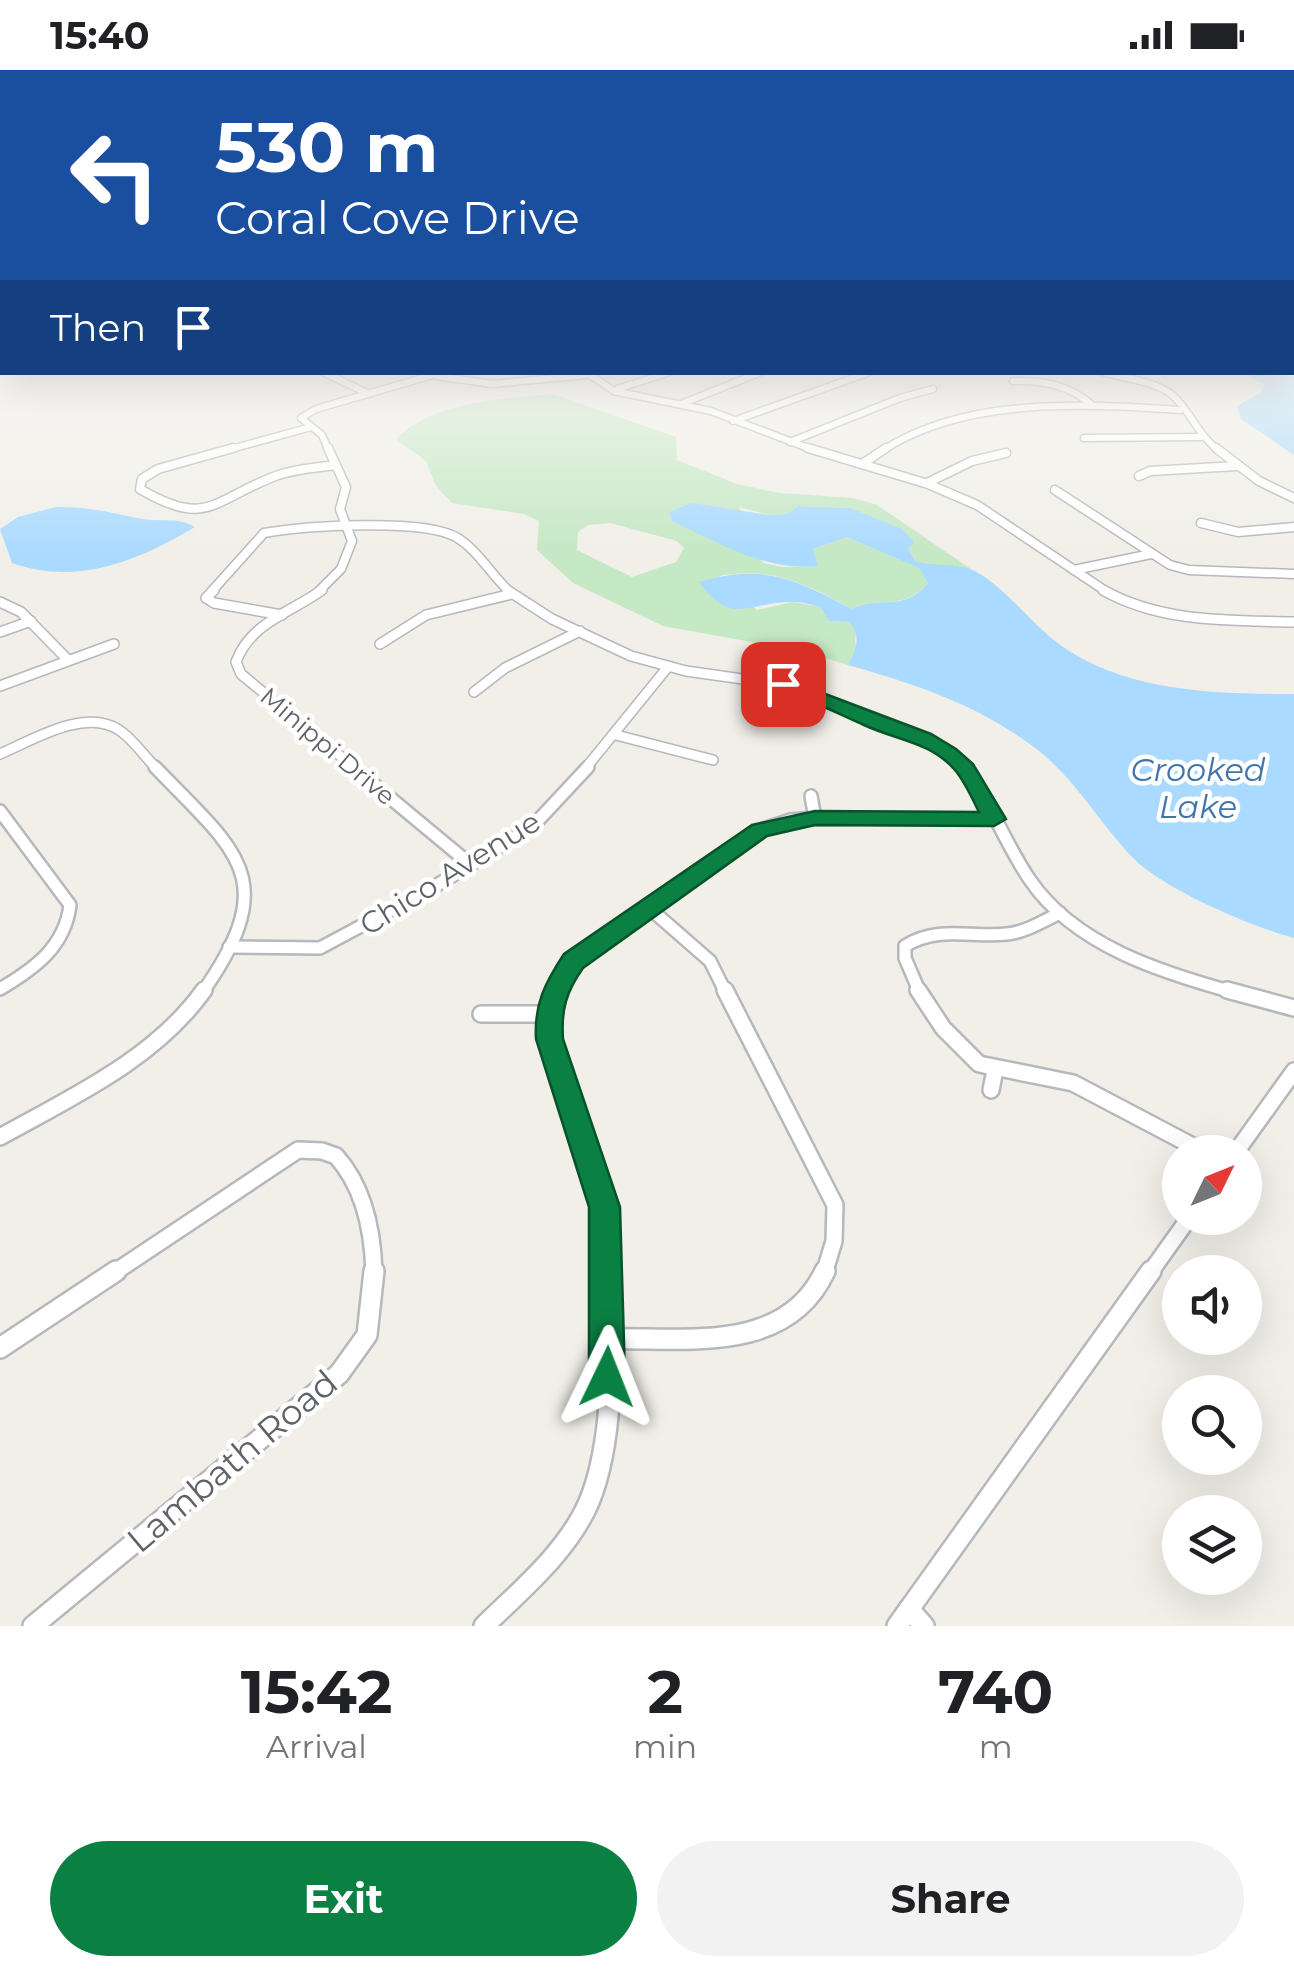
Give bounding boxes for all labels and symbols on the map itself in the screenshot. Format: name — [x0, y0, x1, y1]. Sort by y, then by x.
pin — [741, 642, 826, 727]
street label: Minippi Drive — [254, 681, 402, 811]
water label: Crooked Lake — [1131, 750, 1266, 826]
street label: Chico Avenue — [353, 803, 547, 943]
north arrow — [1162, 1135, 1262, 1235]
position arrow — [555, 1325, 659, 1429]
street label: Lambath Road — [118, 1361, 346, 1561]

